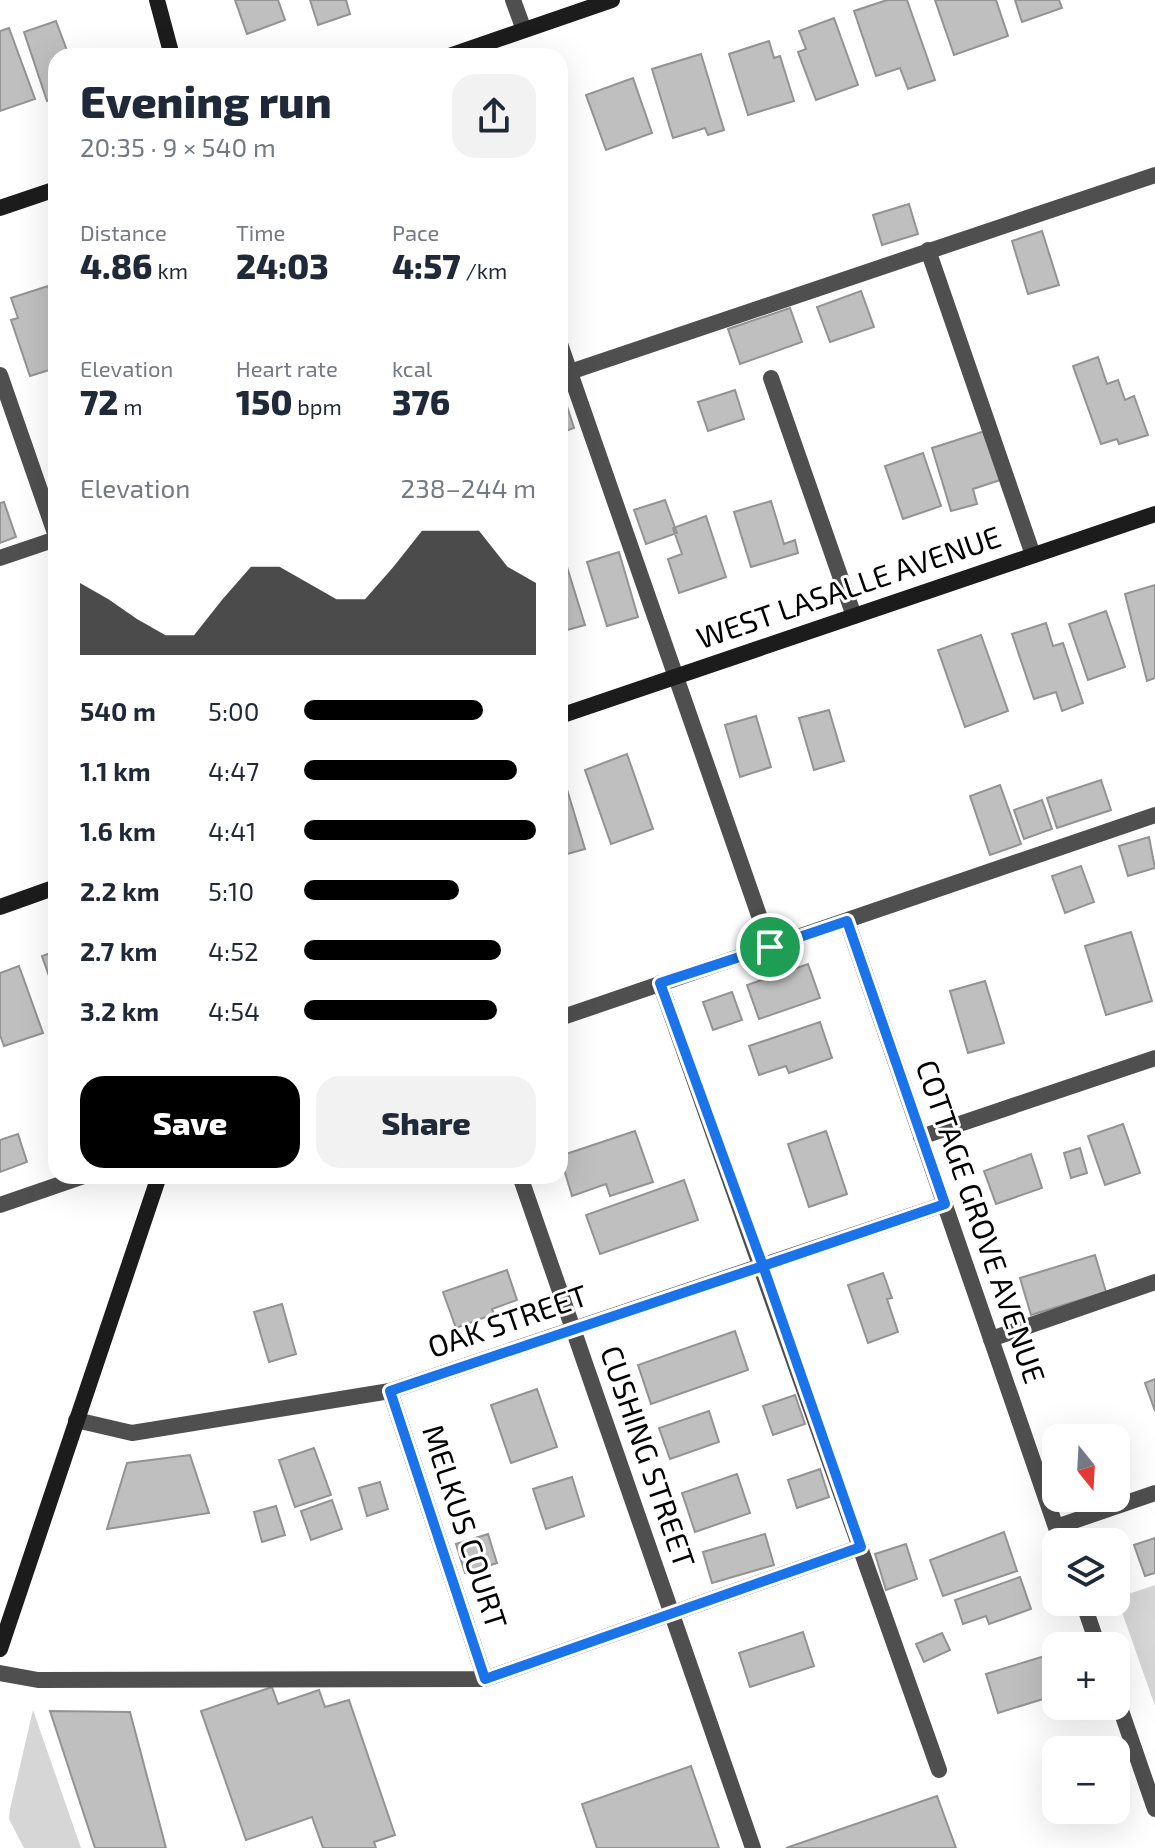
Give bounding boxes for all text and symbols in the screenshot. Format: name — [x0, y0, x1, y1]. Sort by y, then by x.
text: Evening run — [80, 74, 332, 127]
button: share — [452, 74, 536, 158]
text: 20:35 · 9 × 540 m — [80, 131, 276, 162]
text: Distance — [80, 219, 167, 245]
text: Time — [236, 219, 285, 245]
text: Pace — [392, 219, 439, 245]
text: 4.86 — [80, 245, 153, 286]
text: 24:03 — [236, 245, 329, 286]
text: 4:57 — [392, 245, 460, 286]
text: km — [153, 257, 188, 283]
text: /km — [460, 257, 507, 283]
text: Elevation — [80, 355, 173, 381]
text: Heart rate — [236, 355, 338, 381]
text: kcal — [392, 355, 432, 381]
text: 72 — [80, 381, 118, 422]
text: 150 — [236, 381, 292, 422]
text: 376 — [392, 381, 450, 422]
text: m — [118, 393, 143, 419]
text: bpm — [292, 393, 342, 419]
text: Elevation — [80, 472, 190, 503]
text: 238–244 m — [401, 472, 536, 503]
street label: WEST LASALLE AVENUE — [692, 517, 1005, 655]
text: 540 m — [80, 695, 156, 726]
text: 5:00 — [208, 695, 259, 726]
text: 1.1 km — [80, 755, 151, 786]
text: 4:47 — [208, 755, 259, 786]
text: 1.6 km — [80, 815, 156, 846]
text: 4:41 — [208, 815, 256, 846]
text: 2.2 km — [80, 875, 160, 906]
text: 5:10 — [208, 875, 254, 906]
pin — [736, 913, 804, 981]
icon: arrive — [748, 925, 792, 969]
text: 2.7 km — [80, 935, 157, 966]
text: 4:52 — [208, 935, 259, 966]
text: 3.2 km — [80, 995, 159, 1026]
text: 4:54 — [208, 995, 260, 1026]
street label: COTTAGE GROVE AVENUE — [910, 1055, 1054, 1388]
button: Save — [80, 1076, 300, 1168]
button: Share — [316, 1076, 536, 1168]
street label: OAK STREET — [423, 1276, 592, 1364]
street label: CUSHING STREET — [594, 1341, 704, 1572]
street label: MELKUS COURT — [416, 1420, 516, 1633]
north arrow — [1042, 1424, 1130, 1512]
map controls — [1042, 1424, 1130, 1824]
button: layers — [1042, 1528, 1130, 1616]
button: + — [1042, 1632, 1130, 1720]
button: − — [1042, 1736, 1130, 1824]

